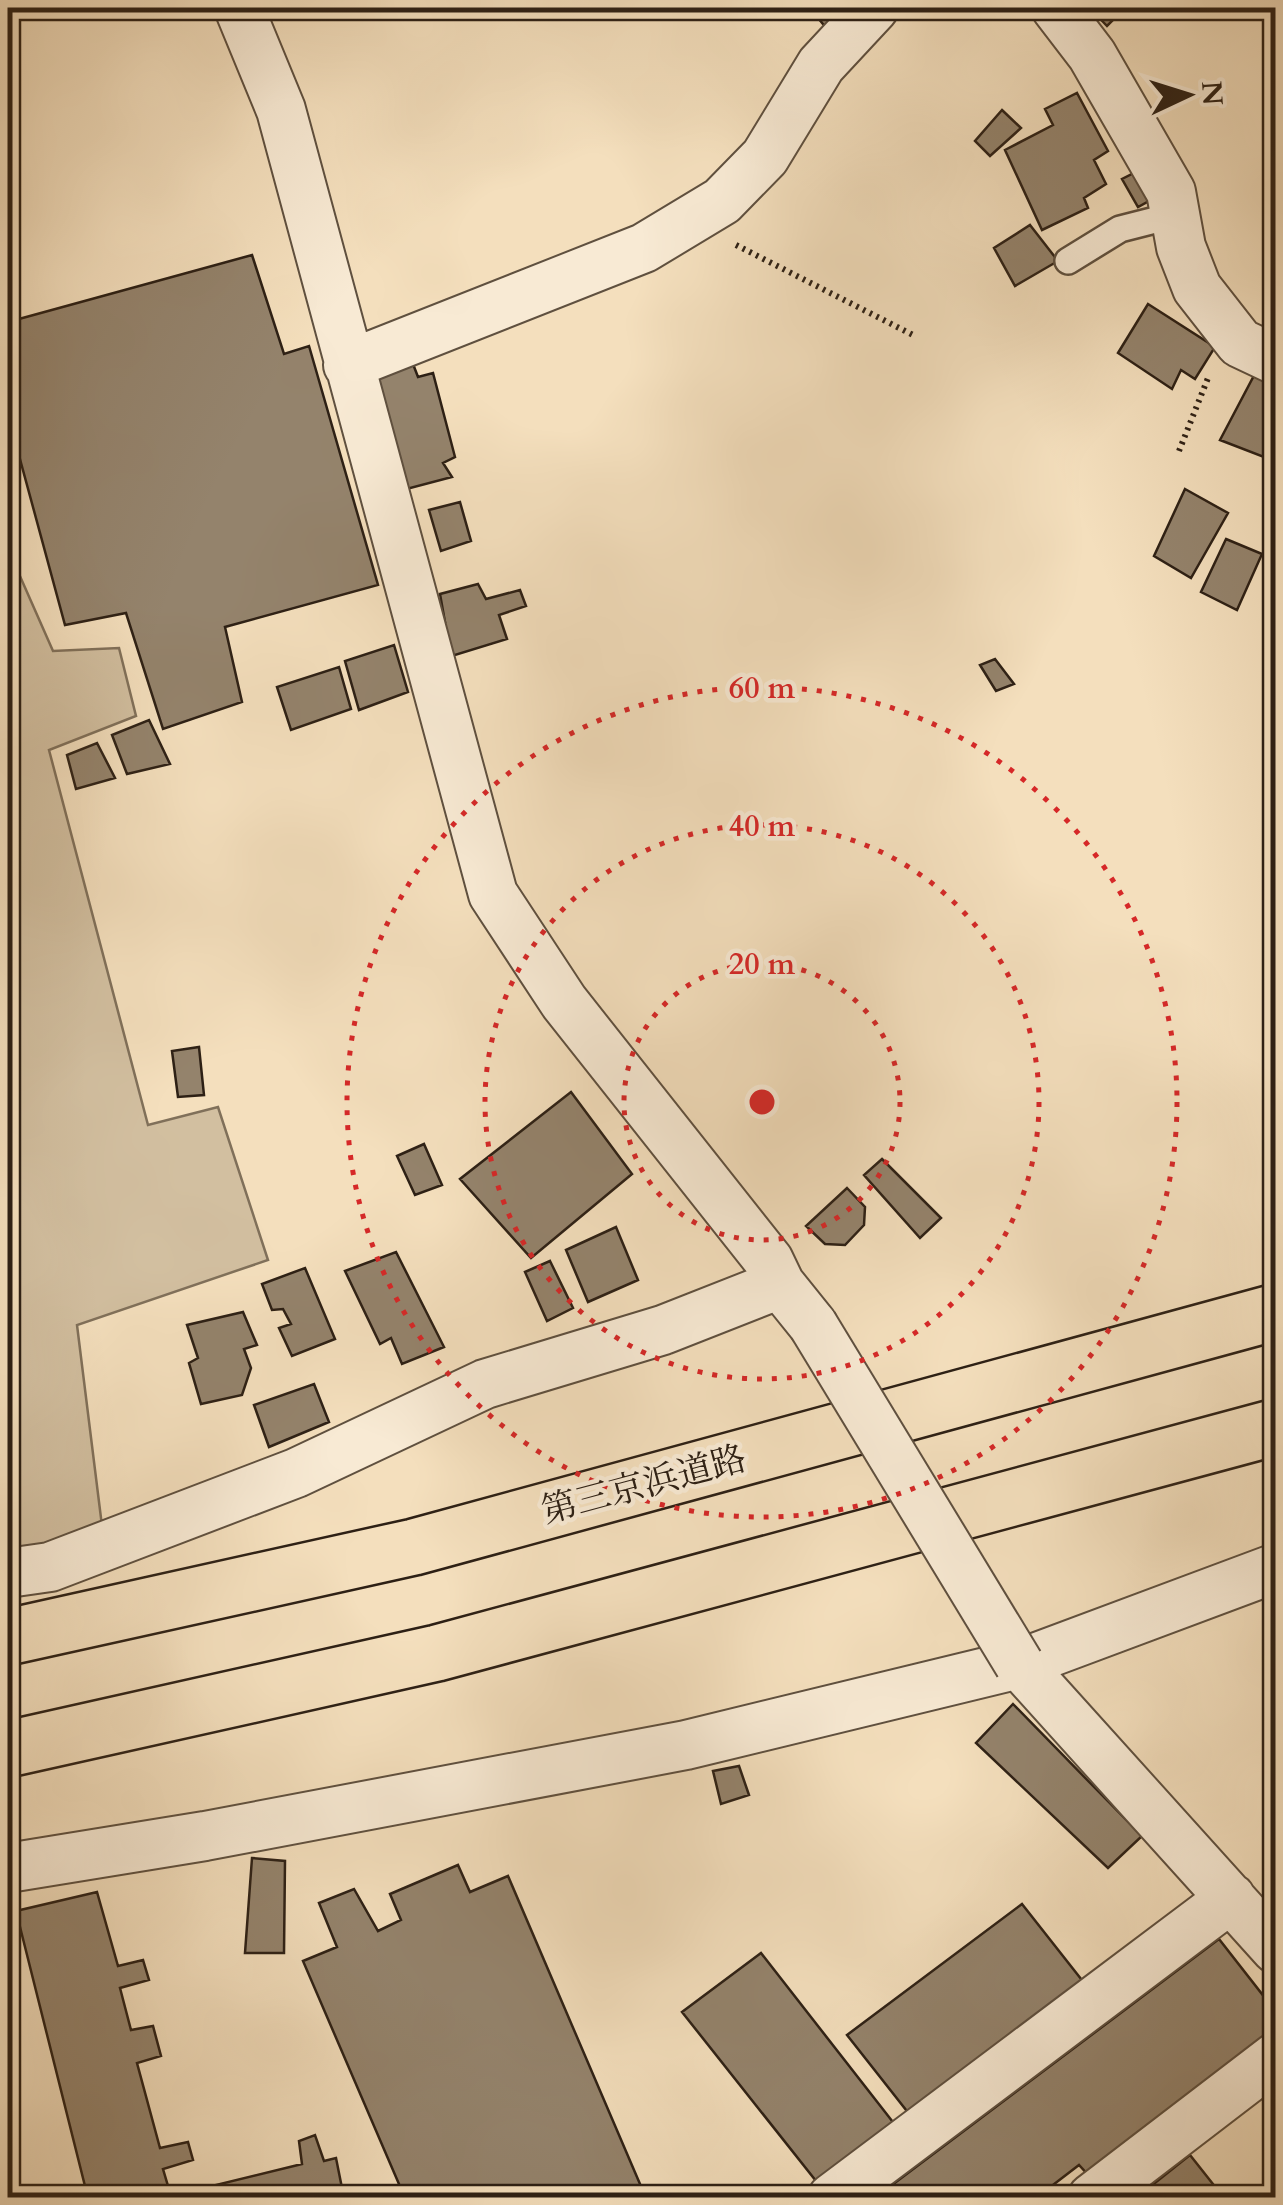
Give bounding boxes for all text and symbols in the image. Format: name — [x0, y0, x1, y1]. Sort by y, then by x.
north arrow — [1138, 45, 1238, 145]
text: N — [1192, 80, 1232, 107]
text: 60 m — [729, 668, 796, 709]
text: 40 m — [729, 806, 796, 847]
text: 20 m — [729, 944, 796, 985]
centre of rings — [744, 1084, 780, 1120]
street label: 第三京浜道路 — [536, 1435, 752, 1535]

